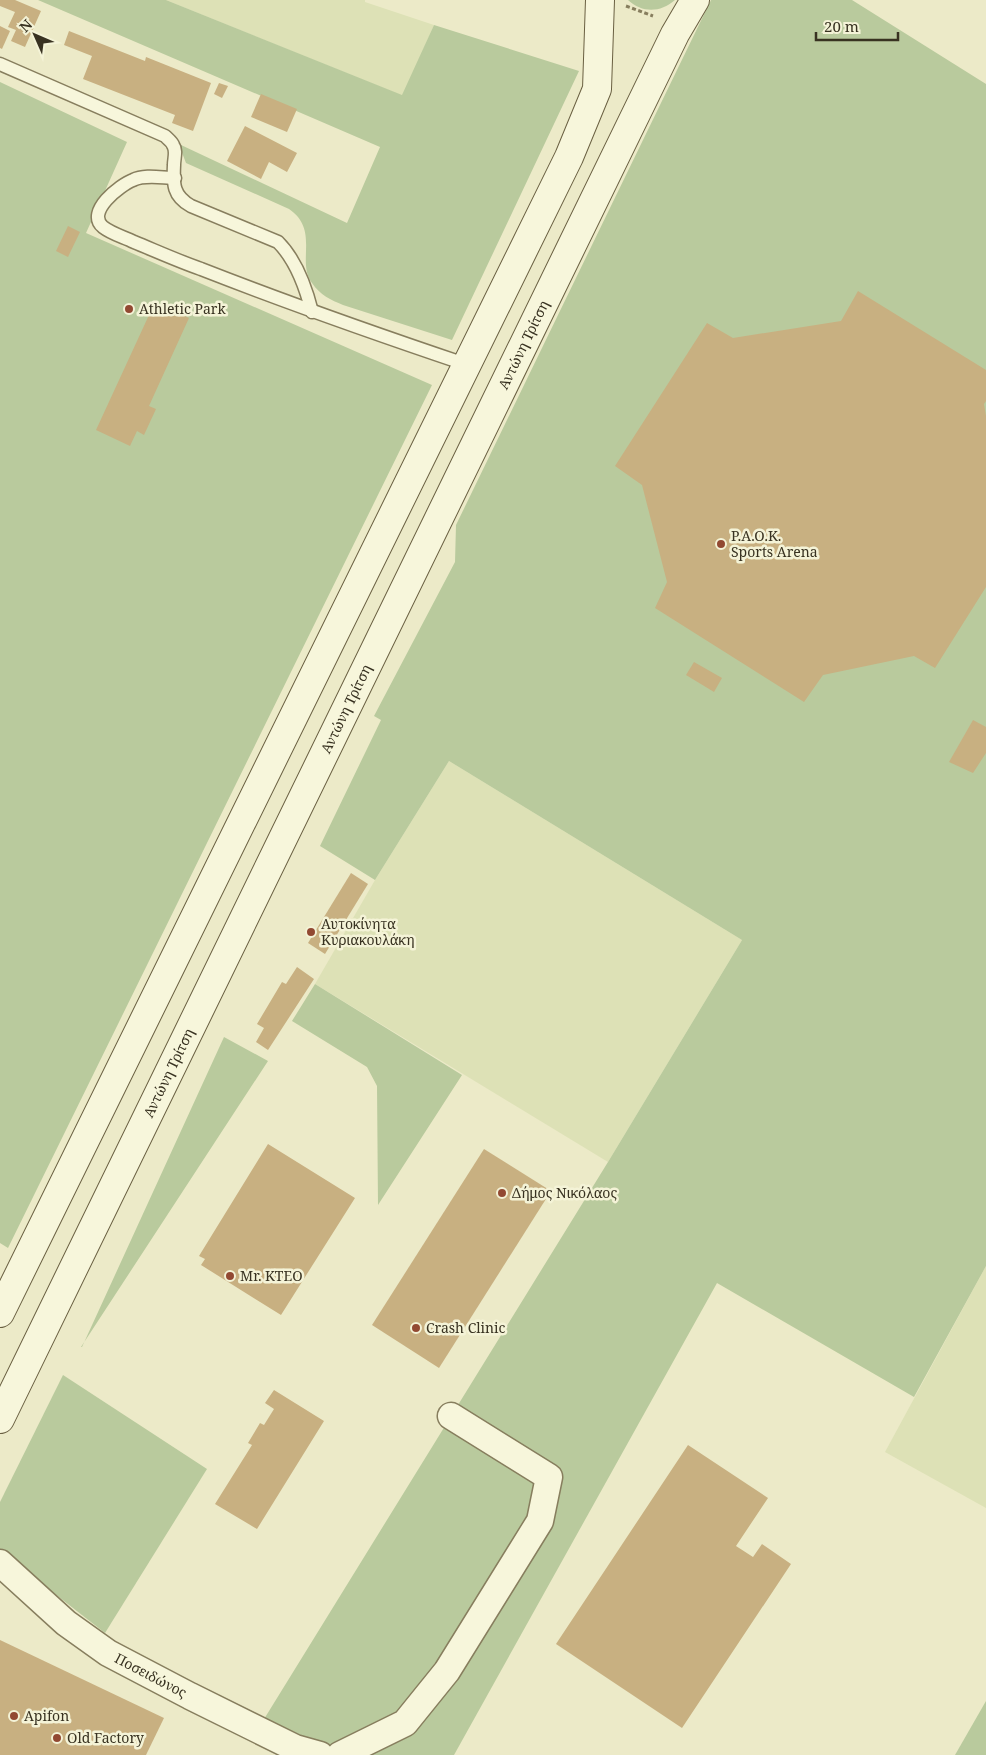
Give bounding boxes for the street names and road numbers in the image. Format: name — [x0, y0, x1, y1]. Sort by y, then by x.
street label: Αντώνη Τρίτση — [493, 297, 553, 392]
street label: Αντώνη Τρίτση — [316, 661, 375, 756]
street label: Αντώνη Τρίτση — [138, 1025, 198, 1120]
street label: Ποσειδώνος — [112, 1648, 191, 1702]

